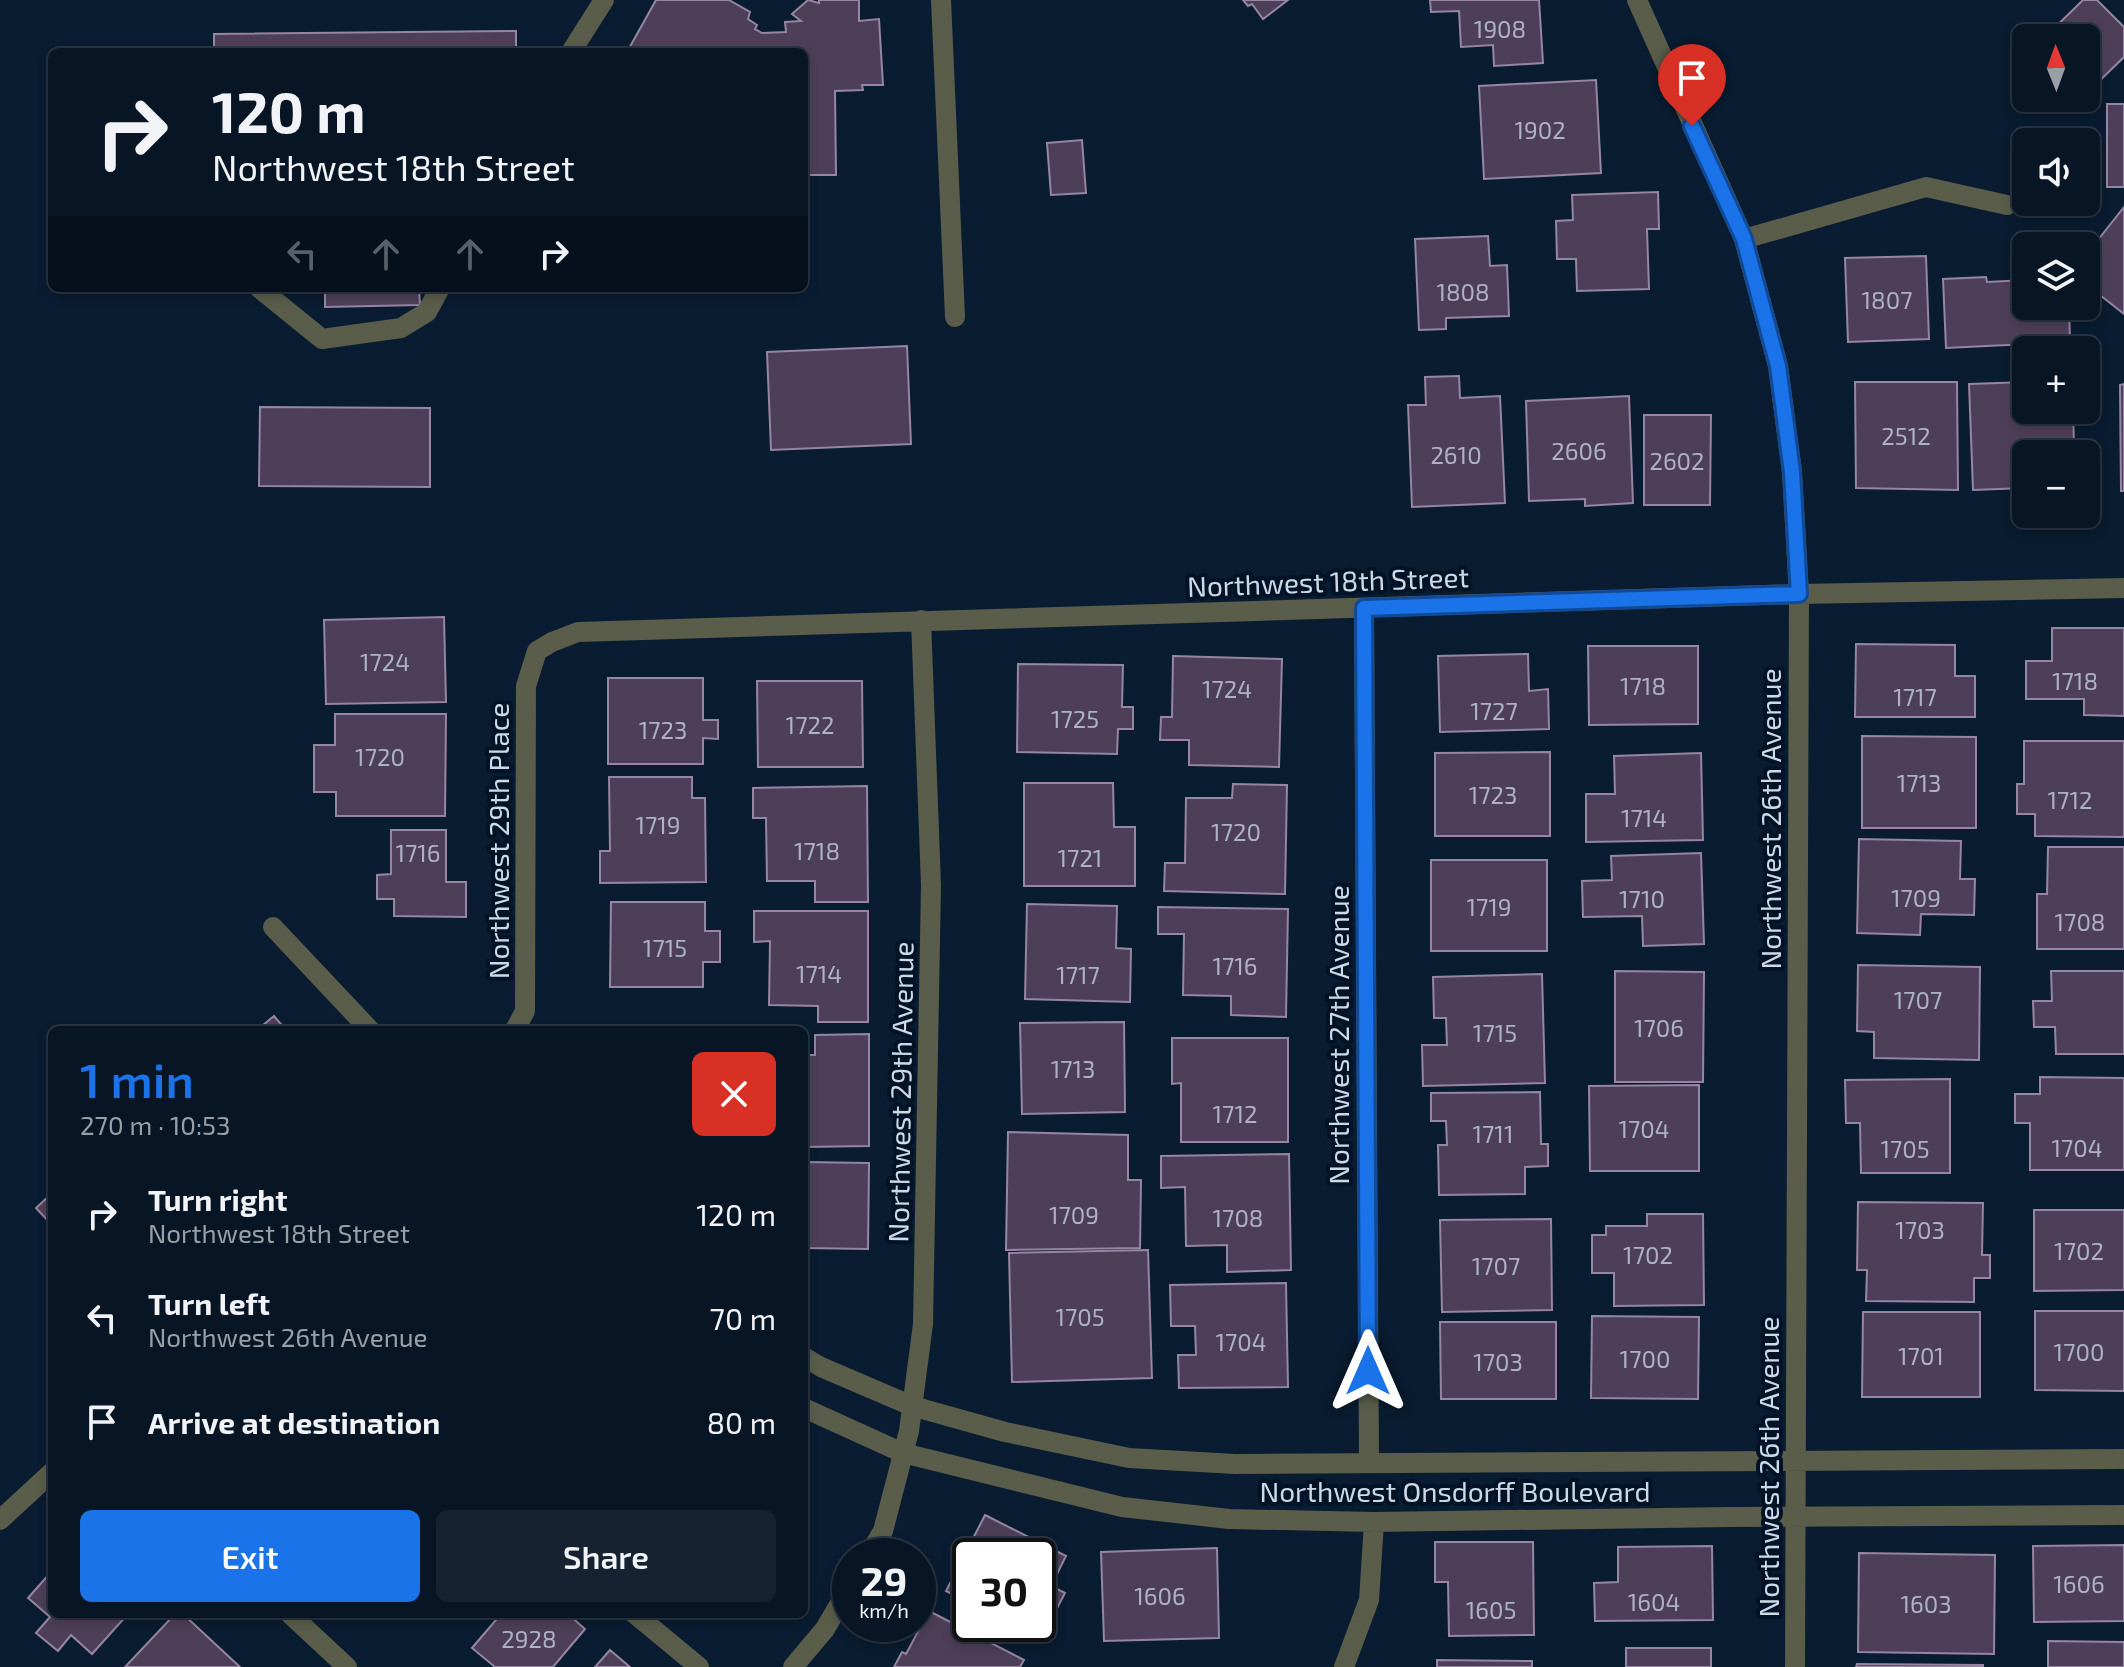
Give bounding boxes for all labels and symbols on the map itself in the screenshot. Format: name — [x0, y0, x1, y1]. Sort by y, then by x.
house number: 1908 — [1474, 14, 1526, 43]
north arrow — [2012, 24, 2100, 112]
pin — [1658, 44, 1726, 126]
house number: 1902 — [1514, 115, 1566, 144]
house number: 1808 — [1436, 277, 1490, 306]
house number: 1807 — [1862, 285, 1912, 314]
house number: 2512 — [1881, 421, 1931, 450]
house number: 2606 — [1551, 436, 1607, 465]
house number: 2610 — [1430, 440, 1482, 469]
house number: 2602 — [1649, 446, 1705, 475]
street label: Northwest 18th Street — [1186, 559, 1470, 603]
house number: 1724 — [360, 647, 410, 676]
house number: 1718 — [2052, 666, 2098, 695]
street label: Northwest 26th Avenue — [1753, 668, 1787, 970]
house number: 1718 — [1620, 671, 1666, 700]
house number: 1724 — [1202, 674, 1252, 703]
house number: 1717 — [1893, 682, 1937, 711]
house number: 1727 — [1470, 696, 1518, 725]
street label: Northwest 29th Place — [481, 703, 515, 979]
house number: 1725 — [1051, 704, 1099, 733]
house number: 1722 — [786, 710, 834, 739]
house number: 1723 — [639, 715, 687, 744]
house number: 1720 — [355, 742, 405, 771]
house number: 1713 — [1897, 768, 1941, 797]
house number: 1723 — [1469, 780, 1517, 809]
house number: 1712 — [2048, 785, 2092, 814]
house number: 1714 — [1621, 803, 1667, 832]
house number: 1719 — [635, 810, 681, 839]
house number: 1720 — [1211, 817, 1261, 846]
house number: 1718 — [794, 836, 840, 865]
house number: 1716 — [395, 838, 441, 867]
house number: 1721 — [1058, 843, 1102, 872]
house number: 1709 — [1891, 883, 1941, 912]
house number: 1710 — [1619, 884, 1665, 913]
street label: Northwest 27th Avenue — [1321, 885, 1355, 1185]
house number: 1719 — [1466, 892, 1512, 921]
house number: 1708 — [2055, 907, 2105, 936]
house number: 1715 — [643, 933, 687, 962]
street label: Northwest 29th Avenue — [880, 941, 920, 1243]
house number: 1716 — [1212, 951, 1258, 980]
house number: 1714 — [796, 959, 842, 988]
house number: 1717 — [1056, 960, 1100, 989]
house number: 1707 — [1894, 985, 1942, 1014]
house number: 1706 — [1634, 1013, 1684, 1042]
house number: 1715 — [1473, 1018, 1517, 1047]
house number: 1713 — [1051, 1054, 1095, 1083]
house number: 1712 — [1213, 1099, 1257, 1128]
house number: 1704 — [1618, 1114, 1670, 1143]
house number: 1711 — [1473, 1119, 1513, 1148]
house number: 1704 — [2051, 1133, 2103, 1162]
house number: 1705 — [1880, 1134, 1930, 1163]
house number: 1709 — [1049, 1200, 1099, 1229]
house number: 1708 — [1213, 1203, 1263, 1232]
house number: 1703 — [1895, 1215, 1945, 1244]
house number: 1702 — [2054, 1236, 2104, 1265]
house number: 1702 — [1623, 1240, 1673, 1269]
house number: 1707 — [1472, 1251, 1520, 1280]
house number: 1705 — [1055, 1302, 1105, 1331]
street label: Northwest 26th Avenue — [1751, 1316, 1785, 1618]
house number: 1704 — [1215, 1327, 1267, 1356]
position arrow — [1326, 1329, 1410, 1413]
house number: 1700 — [2054, 1337, 2104, 1366]
house number: 1701 — [1898, 1341, 1944, 1370]
house number: 1700 — [1620, 1344, 1670, 1373]
house number: 1703 — [1473, 1347, 1523, 1376]
street label: Northwest Onsdorff Boulevard — [1259, 1474, 1651, 1508]
speed limit sign: 30 — [952, 1538, 1056, 1642]
house number: 1606 — [2053, 1569, 2105, 1598]
house number: 1606 — [1134, 1581, 1186, 1610]
house number: 1604 — [1628, 1587, 1680, 1616]
house number: 1603 — [1900, 1589, 1952, 1618]
house number: 1605 — [1466, 1595, 1516, 1624]
house number: 2928 — [501, 1624, 557, 1653]

